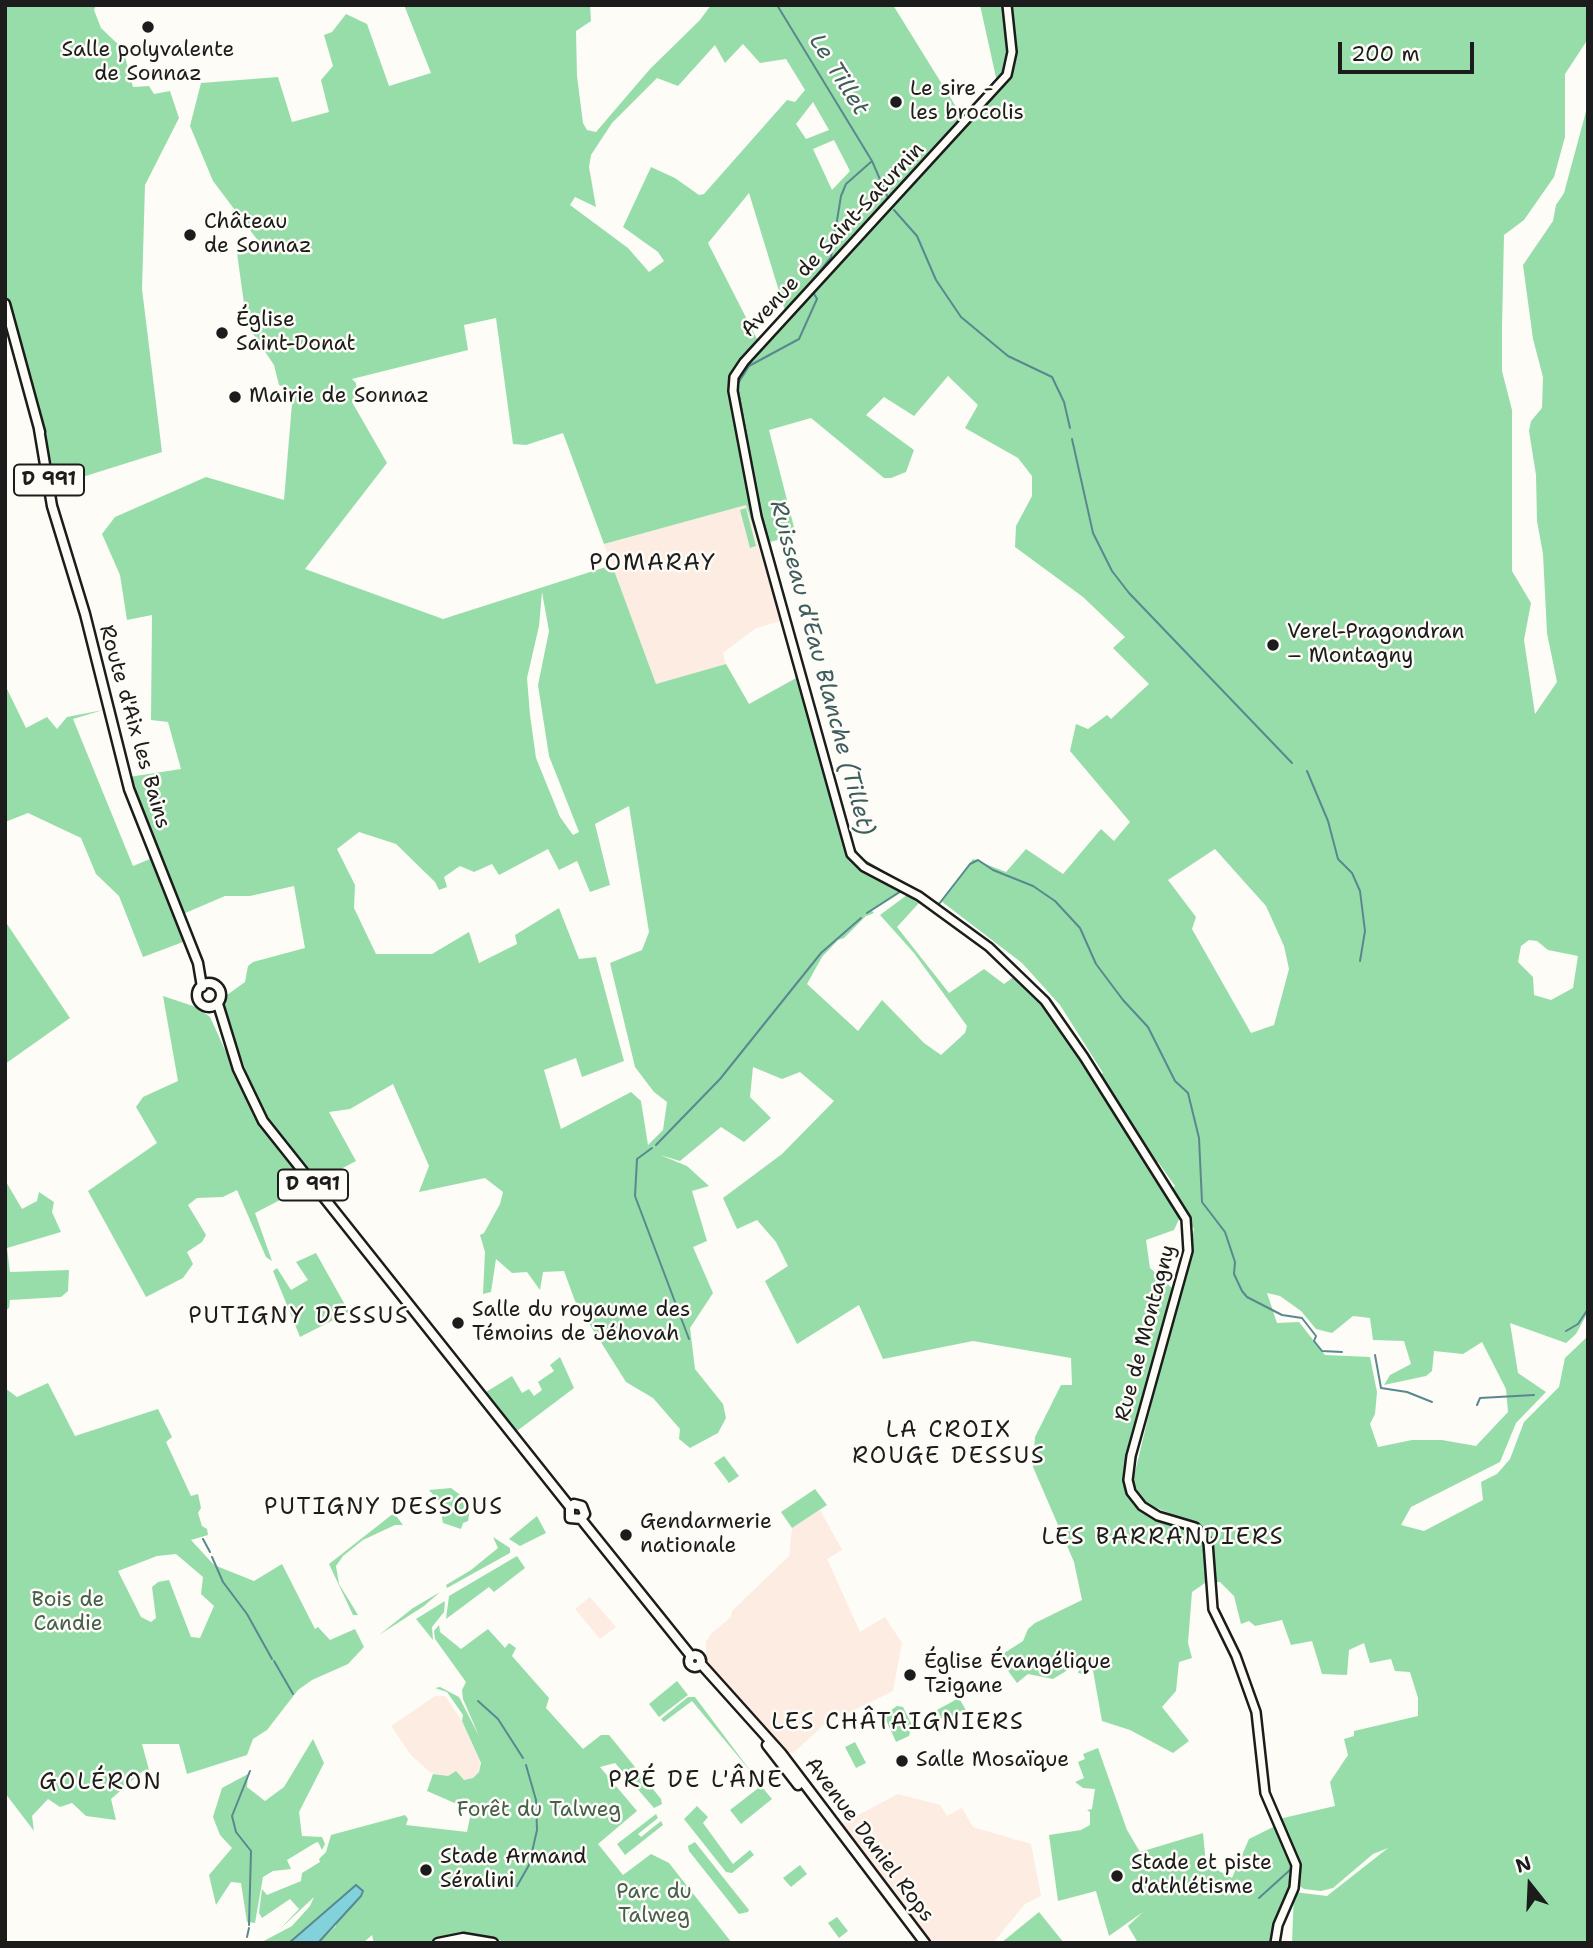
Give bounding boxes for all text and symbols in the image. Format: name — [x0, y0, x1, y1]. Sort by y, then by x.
marker: Salle polyvalente de Sonnaz — [140, 19, 156, 35]
scale bar — [1341, 28, 1478, 72]
water label: Le Tillet — [802, 29, 874, 121]
place label: Salle polyvalente de Sonnaz — [62, 38, 234, 88]
text: 200 m — [1351, 40, 1420, 68]
place label: Le sire - les brocolis — [910, 77, 1024, 127]
marker: Le sire - les brocolis — [888, 94, 904, 110]
street label: Avenue de Saint-Saturnin — [736, 137, 930, 343]
place label: Château de Sonnaz — [204, 210, 312, 260]
marker: Château de Sonnaz — [182, 227, 198, 243]
place label: Église Saint-Donat — [236, 308, 356, 358]
marker: Église Saint-Donat — [214, 325, 230, 341]
place label: Mairie de Sonnaz — [249, 384, 429, 410]
marker: Mairie de Sonnaz — [227, 389, 243, 405]
road number: D 991 — [14, 464, 84, 495]
water label: Ruisseau d'Eau Blanche (Tillet) — [763, 498, 879, 838]
district label: POMARAY — [590, 550, 716, 578]
place label: Verel-Pragondran – Montagny — [1287, 620, 1464, 670]
street label: Route d'Aix les Bains — [93, 622, 175, 832]
marker: Verel-Pragondran – Montagny — [1265, 637, 1281, 653]
road number: D 991 — [278, 1170, 348, 1200]
street label: Rue de Montagny — [1110, 1242, 1182, 1424]
place label: Salle du royaume des Témoins de Jéhovah — [472, 1298, 690, 1348]
district label: PUTIGNY DESSUS — [190, 1303, 408, 1331]
marker: Salle du royaume des Témoins de Jéhovah — [450, 1315, 466, 1331]
district label: LA CROIX ROUGE DESSUS — [854, 1417, 1044, 1471]
district label: PUTIGNY DESSOUS — [266, 1494, 502, 1522]
place label: Gendarmerie nationale — [640, 1510, 772, 1560]
district label: LES BARRANDIERS — [1043, 1524, 1283, 1552]
marker: Gendarmerie nationale — [618, 1527, 634, 1543]
park label: Bois de Candie — [32, 1588, 104, 1638]
place label: Église Évangélique Tzigane — [924, 1650, 1111, 1700]
marker: Église Évangélique Tzigane — [902, 1667, 918, 1683]
district label: LES CHÂTAIGNIERS — [773, 1709, 1023, 1737]
place label: Salle Mosaïque — [916, 1748, 1069, 1774]
street label: Avenue Daniel Rops — [799, 1753, 939, 1927]
marker: Salle Mosaïque — [894, 1753, 910, 1769]
district label: PRÉ DE L'ÂNE — [610, 1767, 782, 1795]
district label: GOLÉRON — [40, 1769, 162, 1797]
park label: Forêt du Talweg — [457, 1798, 621, 1824]
place label: Stade Armand Séralini — [440, 1845, 587, 1895]
north arrow — [1495, 1850, 1565, 1920]
text: N — [1512, 1850, 1534, 1879]
place label: Stade et piste d'athlétisme — [1131, 1851, 1272, 1901]
marker: Stade Armand Séralini — [418, 1862, 434, 1878]
marker: Stade et piste d'athlétisme — [1109, 1868, 1125, 1884]
park label: Parc du Talweg — [616, 1880, 692, 1930]

